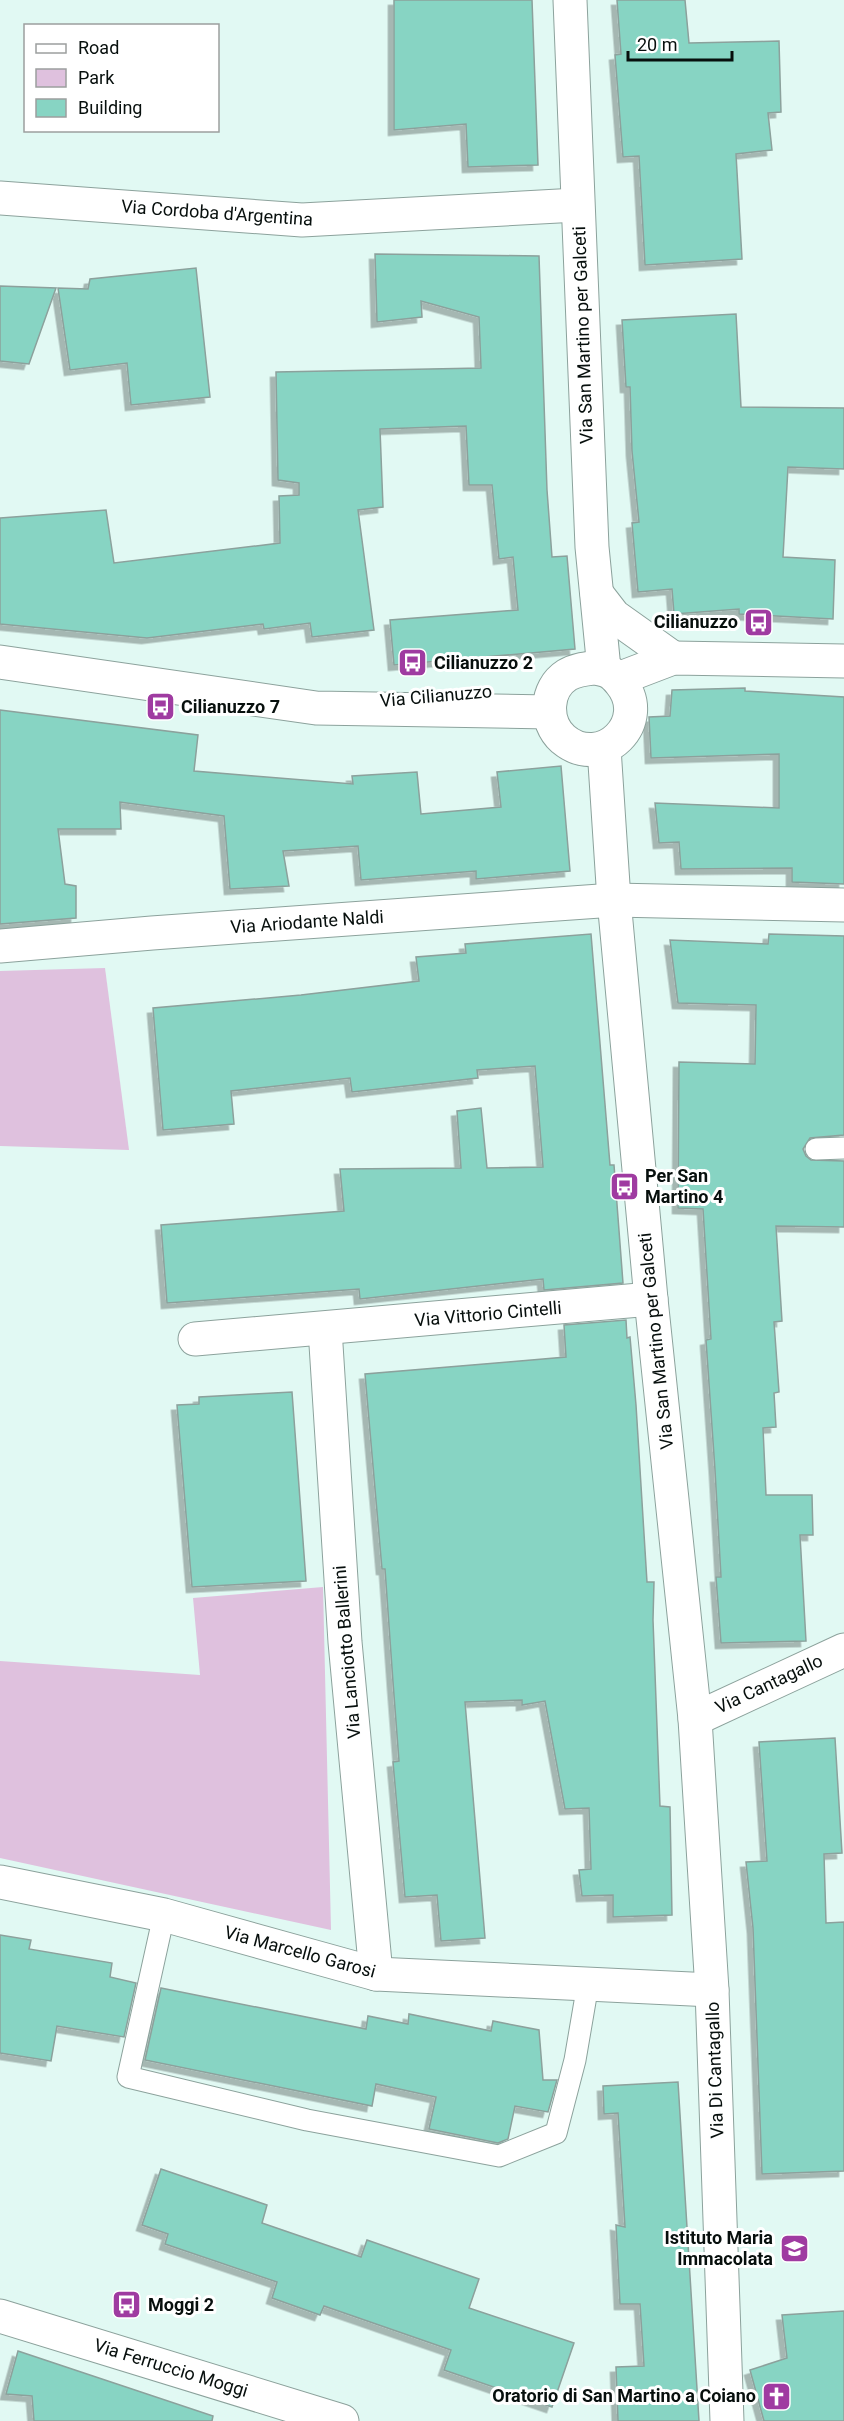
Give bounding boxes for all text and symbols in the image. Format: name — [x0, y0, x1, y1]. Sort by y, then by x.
legend — [24, 24, 219, 132]
scale bar — [628, 24, 732, 62]
text: 20 m — [637, 34, 677, 55]
text: Road — [78, 37, 119, 58]
text: Park — [78, 67, 115, 88]
text: Building — [78, 97, 142, 118]
street label: Via Cordoba d'Argentina — [120, 195, 314, 230]
street label: Via San Martino per Galceti — [568, 226, 597, 444]
bus stop icon: Cilianuzzo — [743, 606, 775, 638]
place label: Cilianuzzo — [654, 611, 738, 632]
bus stop icon: Cilianuzzo 2 — [397, 647, 429, 679]
place label: Cilianuzzo 2 — [434, 652, 533, 673]
street label: Via Cilianuzzo — [379, 680, 493, 711]
bus stop icon: Cilianuzzo 7 — [144, 691, 176, 723]
place label: Cilianuzzo 7 — [181, 696, 280, 717]
street label: Via Ariodante Naldi — [229, 906, 384, 937]
place label: Per San Martino 4 — [645, 1165, 723, 1207]
bus stop icon: Per San Martino 4 — [608, 1170, 640, 1202]
street label: Via San Martino per Galceti — [634, 1232, 677, 1450]
street label: Via Vittorio Cintelli — [414, 1297, 562, 1330]
street label: Via Lanciotto Ballerini — [328, 1564, 365, 1740]
street label: Via Cantagallo — [712, 1649, 826, 1718]
street label: Via Marcello Garosi — [222, 1921, 378, 1982]
street label: Via Di Cantagallo — [702, 2001, 727, 2139]
place label: Istituto Maria Immacolata — [665, 2227, 773, 2269]
school or university icon: Istituto Maria Immacolata — [778, 2232, 810, 2264]
bus stop icon: Moggi 2 — [111, 2289, 143, 2321]
place label: Moggi 2 — [148, 2294, 214, 2315]
street label: Via Ferruccio Moggi — [92, 2334, 251, 2401]
church icon: Oratorio di San Martino a Coiano — [761, 2380, 793, 2412]
place label: Oratorio di San Martino a Coiano — [492, 2385, 756, 2406]

